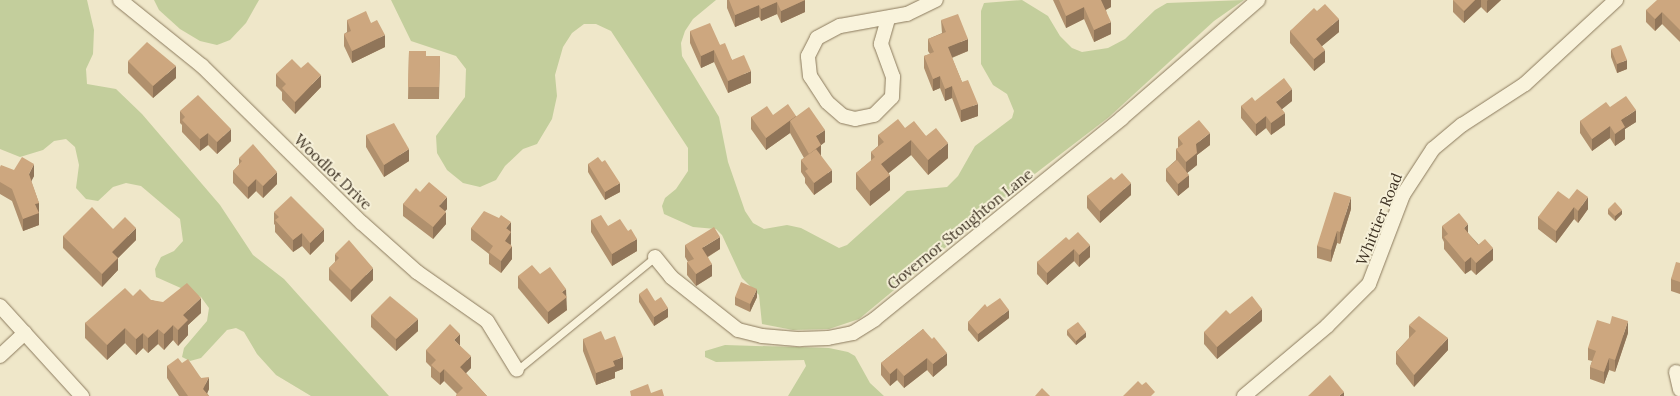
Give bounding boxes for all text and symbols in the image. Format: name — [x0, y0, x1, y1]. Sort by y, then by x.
street label: Woodlot Drive — [290, 130, 376, 214]
street label: Governor Stoughton Lane — [884, 165, 1036, 293]
street label: Whittier Road — [1352, 170, 1406, 268]

